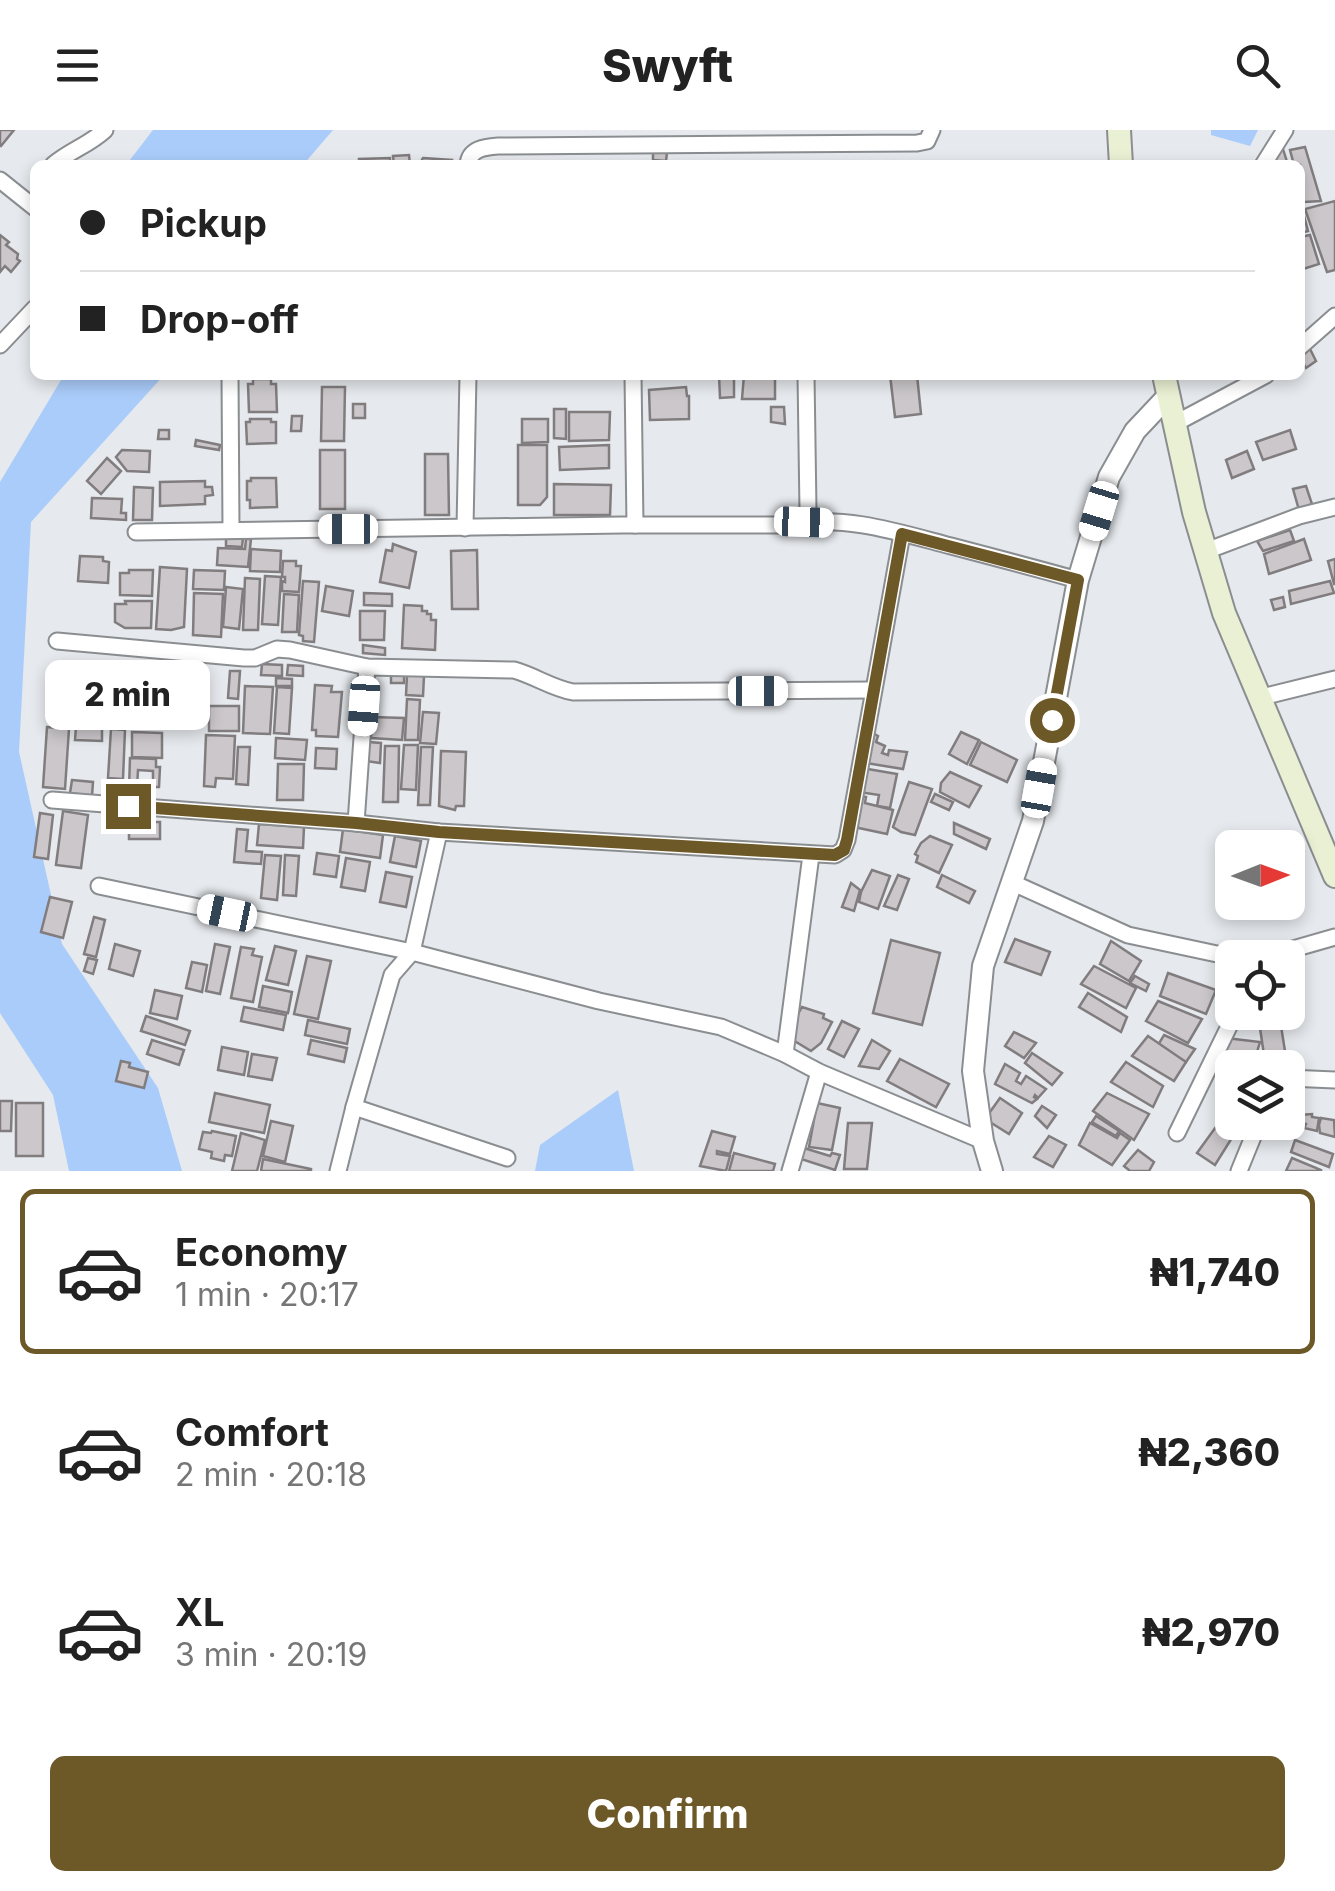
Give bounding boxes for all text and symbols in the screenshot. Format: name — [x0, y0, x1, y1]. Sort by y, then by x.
icon: menu — [50, 38, 105, 93]
text: Swyft — [602, 38, 733, 93]
icon: search — [1230, 38, 1285, 93]
text: Pickup — [140, 200, 267, 246]
text: Drop-off — [140, 296, 299, 342]
car — [1076, 478, 1122, 544]
car — [773, 506, 835, 538]
car — [318, 514, 378, 544]
callout: 2 min — [46, 661, 210, 731]
text: 2 min — [84, 675, 171, 714]
car — [347, 675, 381, 737]
car — [728, 676, 788, 706]
route start — [1030, 698, 1075, 743]
car — [1019, 756, 1059, 820]
route end — [106, 784, 151, 829]
north arrow — [1215, 830, 1305, 920]
map controls — [1215, 830, 1305, 1140]
car — [195, 892, 259, 934]
button: locate — [1215, 940, 1305, 1030]
button: layers — [1215, 1050, 1305, 1140]
icon: car — [55, 1227, 145, 1317]
text: Economy — [175, 1229, 348, 1275]
text: ₦1,740 — [1150, 1249, 1280, 1295]
text: 1 min · 20:17 — [175, 1275, 359, 1314]
icon: car — [55, 1407, 145, 1497]
text: Comfort — [175, 1409, 329, 1455]
text: ₦2,360 — [1138, 1429, 1280, 1475]
text: 2 min · 20:18 — [175, 1455, 367, 1494]
icon: car — [55, 1587, 145, 1677]
text: XL — [175, 1589, 225, 1635]
text: ₦2,970 — [1142, 1609, 1280, 1655]
text: 3 min · 20:19 — [175, 1635, 367, 1674]
button: Confirm — [50, 1756, 1285, 1871]

